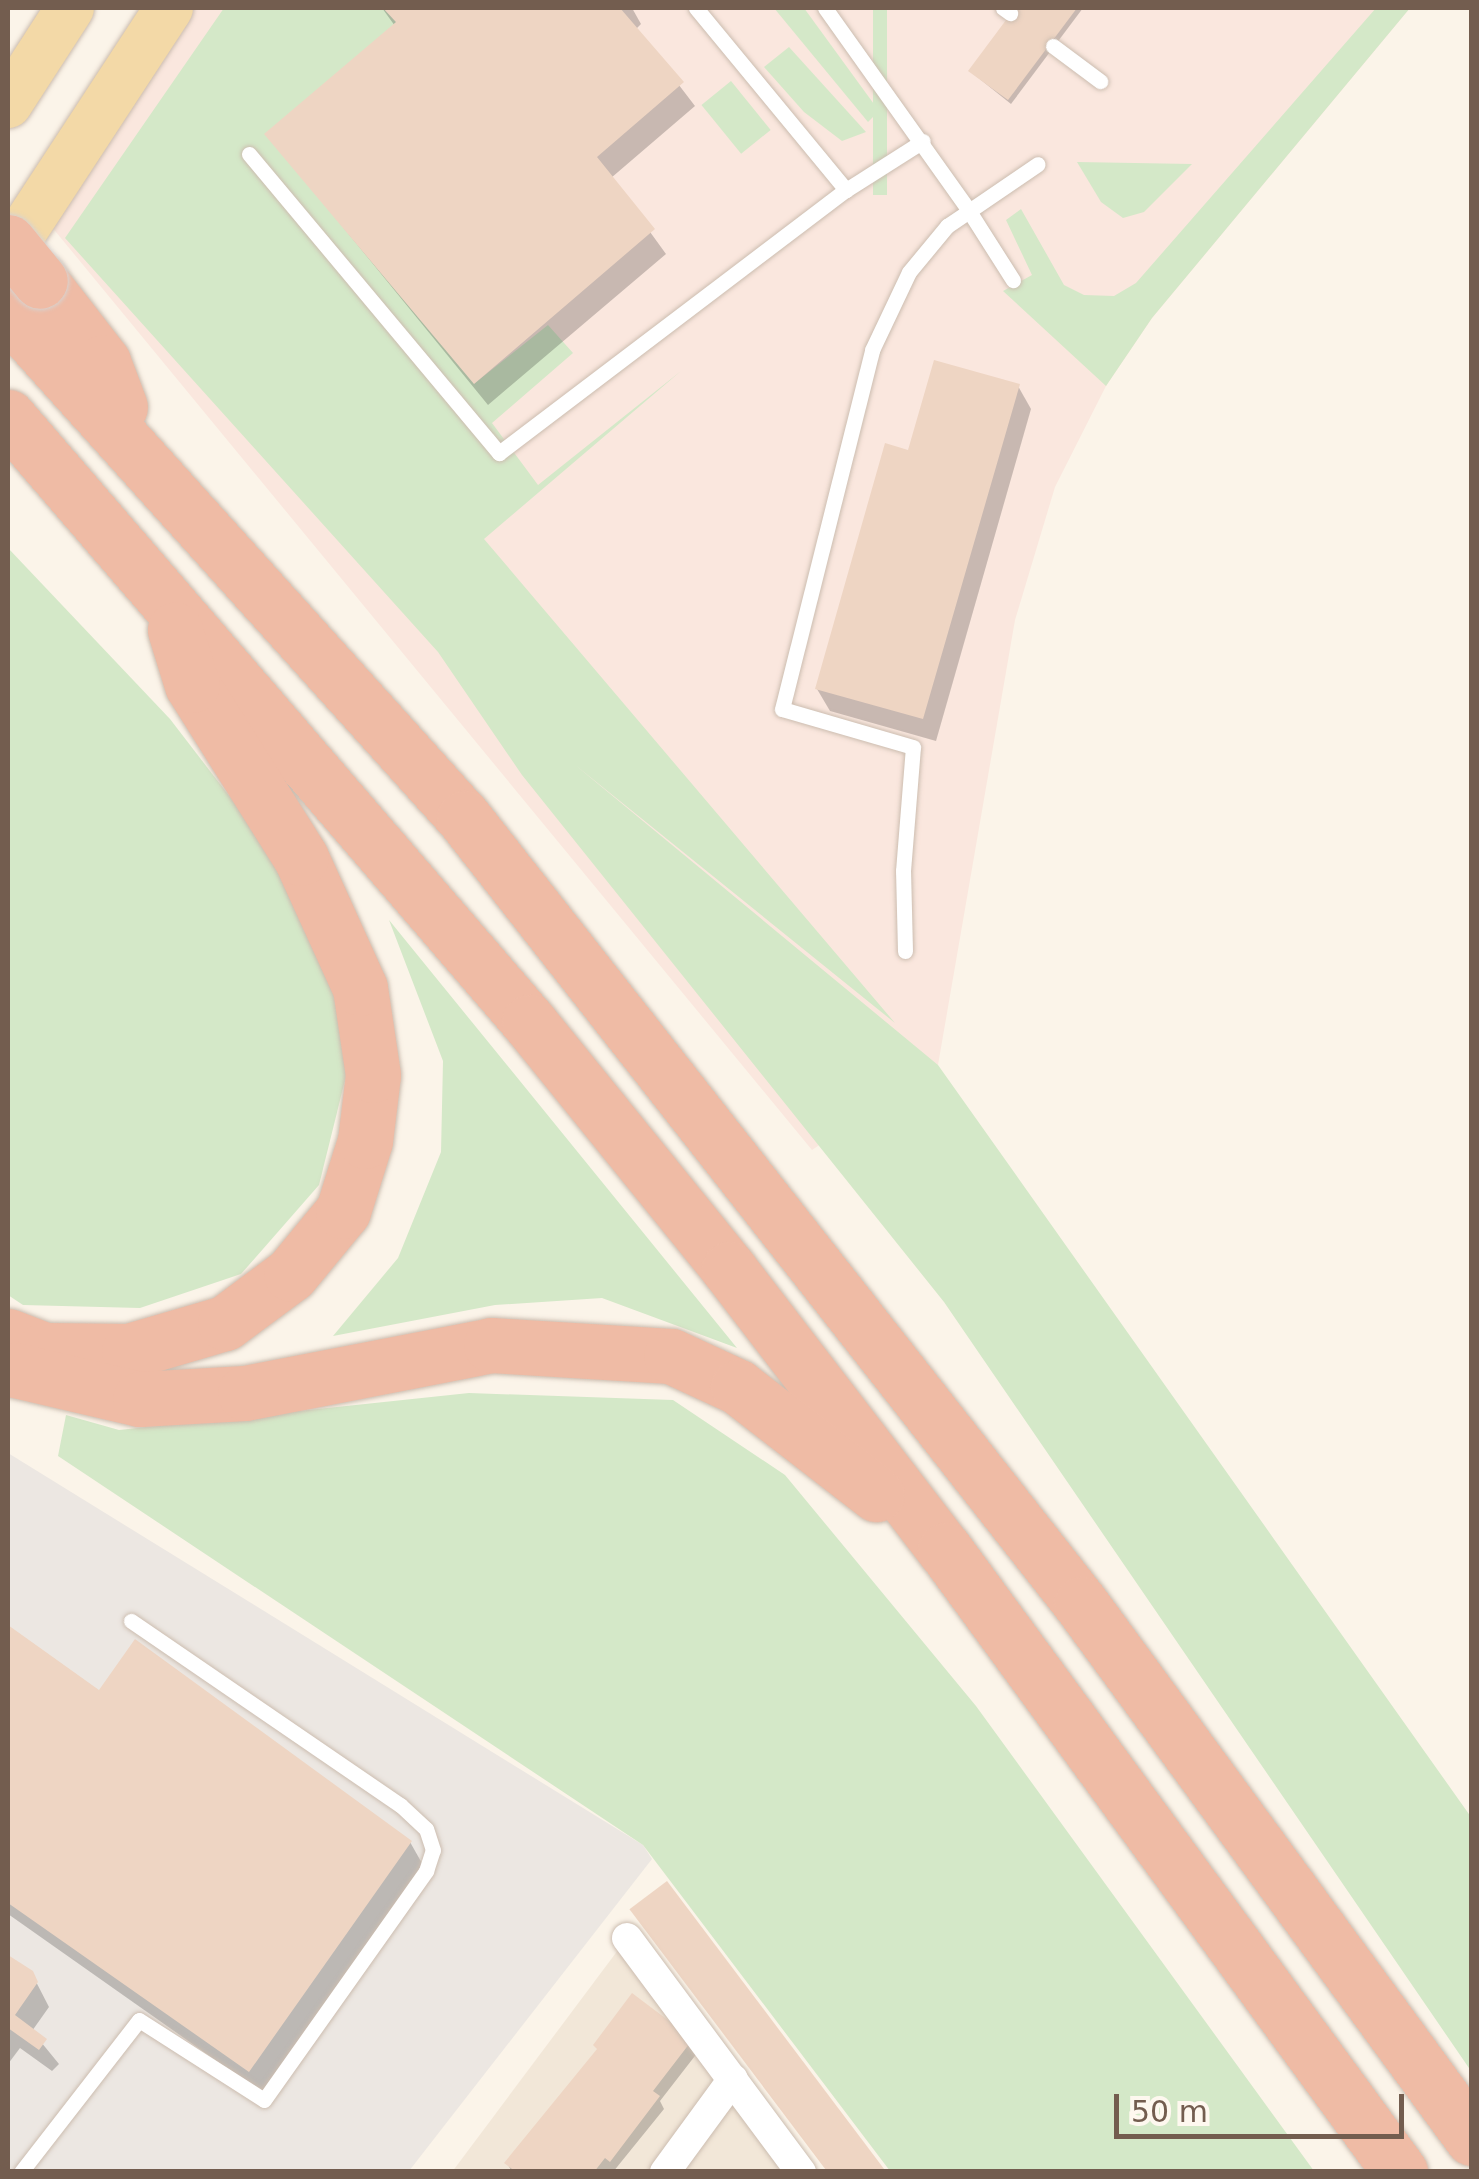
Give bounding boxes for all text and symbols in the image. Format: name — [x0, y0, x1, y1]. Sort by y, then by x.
scale bar — [1119, 2074, 1409, 2136]
text: 50 m — [1131, 2094, 1208, 2129]

